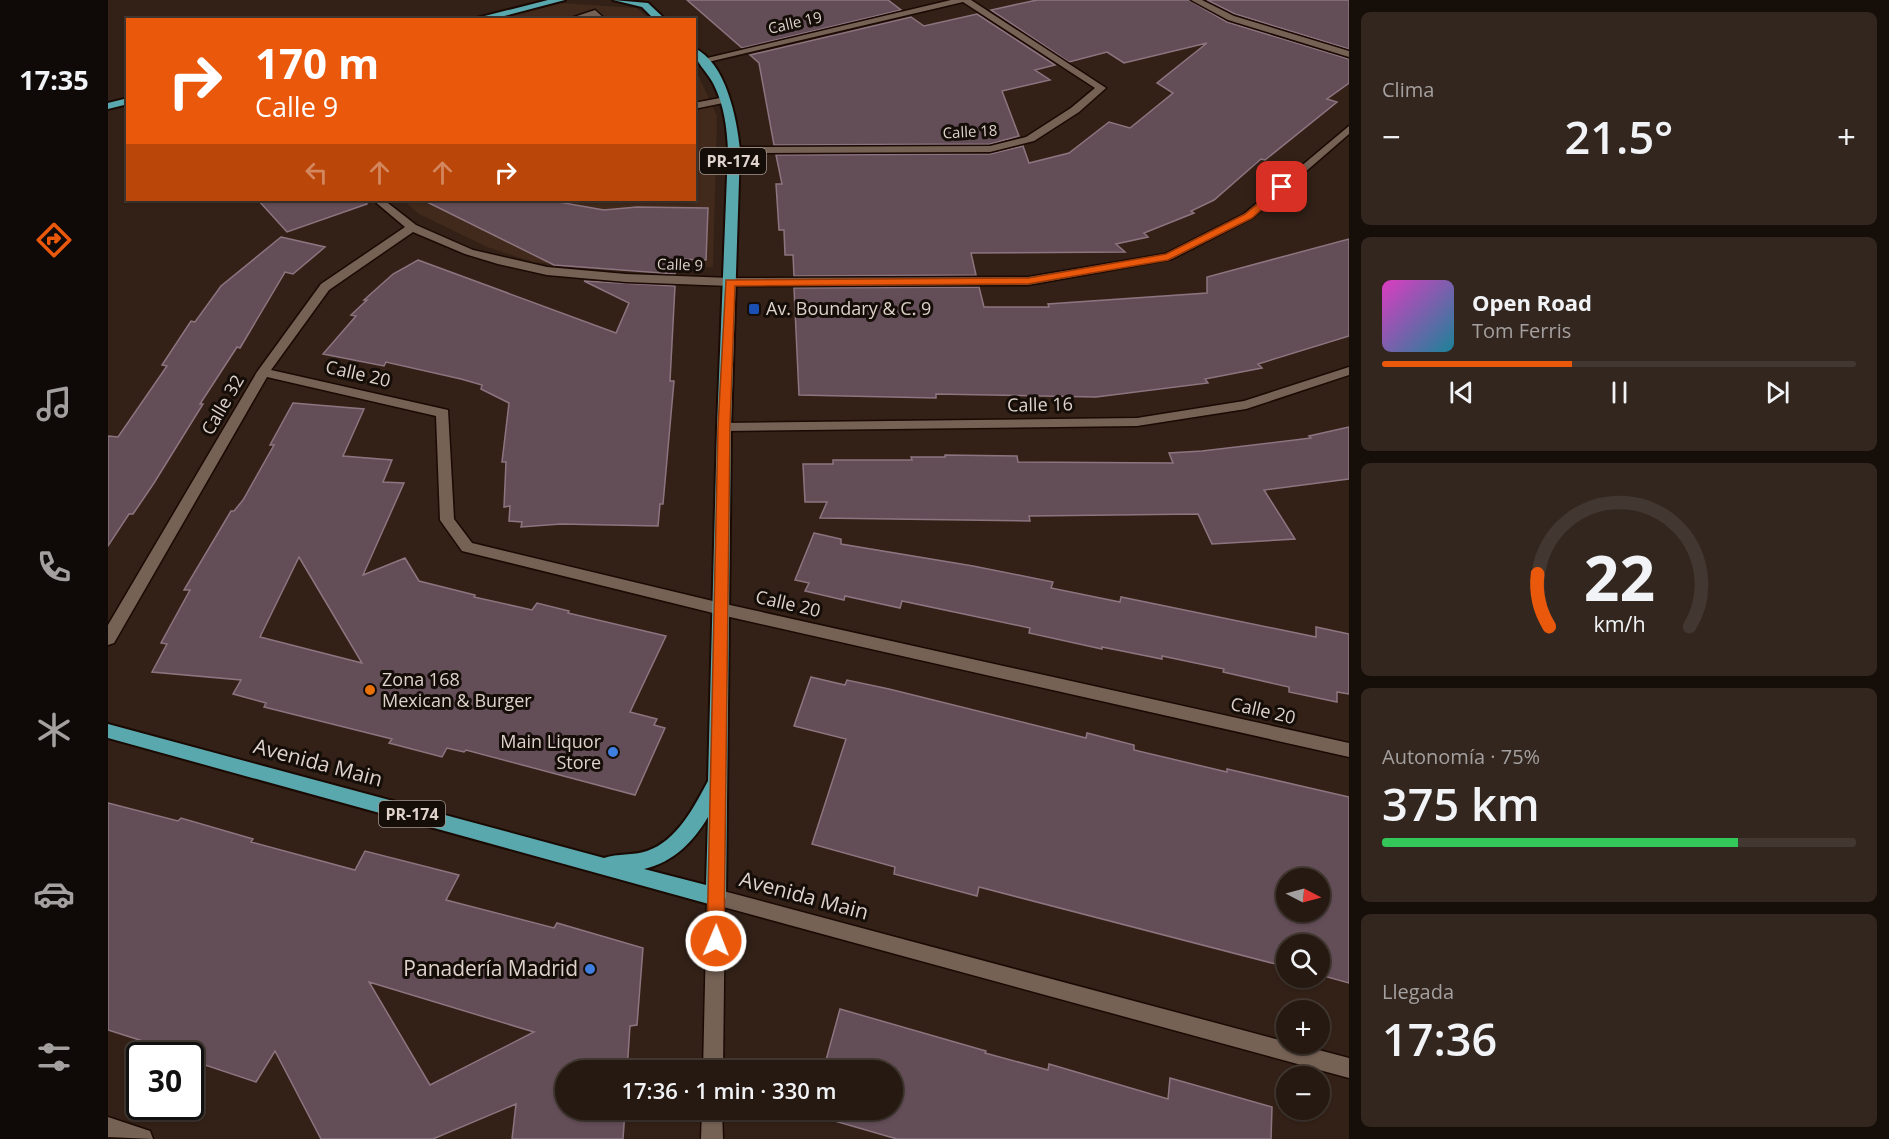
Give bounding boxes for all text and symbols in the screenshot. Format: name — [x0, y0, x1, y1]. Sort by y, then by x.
street label: Calle 19 — [766, 6, 824, 38]
text: 170 m — [255, 34, 379, 91]
icon: right — [156, 42, 234, 120]
text: 17:35 — [19, 61, 89, 98]
text: Clima — [1382, 76, 1434, 103]
text: Calle 9 — [255, 88, 338, 125]
text: 21.5° — [1565, 106, 1673, 167]
text: − — [1382, 114, 1401, 159]
text: + — [1837, 114, 1856, 159]
street label: Calle 18 — [942, 120, 998, 142]
road number: PR-174 — [700, 148, 766, 174]
icon: left — [300, 156, 333, 189]
icon: ahead — [363, 156, 396, 189]
icon: ahead — [426, 156, 459, 189]
icon: right — [489, 156, 522, 189]
pin — [1256, 161, 1307, 212]
icon: arrive — [1265, 170, 1298, 203]
icon: directions — [33, 219, 75, 261]
street label: Calle 9 — [657, 253, 704, 275]
text: Open Road — [1472, 287, 1592, 317]
place label: Av. Boundary & C. 9 — [766, 296, 931, 320]
marker: Av. Boundary & C. 9 — [747, 302, 761, 316]
text: Tom Ferris — [1472, 317, 1571, 344]
street label: Calle 20 — [323, 354, 393, 392]
street label: Calle 32 — [195, 370, 249, 439]
icon: previous — [1445, 376, 1478, 409]
icon: pause — [1603, 376, 1636, 409]
icon: next — [1761, 376, 1794, 409]
icon: music — [33, 383, 75, 425]
street label: Calle 16 — [1007, 391, 1073, 417]
text: 22 — [1583, 534, 1655, 619]
icon: phone — [33, 546, 75, 588]
street label: Calle 20 — [753, 584, 823, 622]
text: km/h — [1593, 609, 1645, 638]
place label: Zona 168 Mexican & Burger — [382, 667, 532, 712]
marker: Zona 168 Mexican & Burger — [363, 683, 377, 697]
street label: Calle 20 — [1228, 691, 1298, 729]
icon: climate — [33, 709, 75, 751]
place label: Main Liquor Store — [500, 729, 602, 774]
street label: Avenida Main — [251, 731, 386, 793]
text: Autonomía · 75% — [1382, 743, 1540, 770]
marker: Main Liquor Store — [606, 745, 620, 759]
text: 375 km — [1382, 773, 1540, 834]
road number: PR-174 — [379, 801, 445, 827]
street label: Avenida Main — [737, 864, 872, 926]
north arrow — [1276, 868, 1330, 922]
map controls — [1276, 868, 1330, 1120]
icon: car — [33, 873, 75, 915]
position arrow — [684, 909, 748, 973]
button: search — [1276, 934, 1330, 988]
place label: Panadería Madrid — [403, 954, 578, 982]
marker: Panadería Madrid — [583, 962, 597, 976]
text: Llegada — [1382, 978, 1454, 1005]
button: + — [1276, 1000, 1330, 1054]
text: 17:36 — [1382, 1008, 1497, 1069]
icon: filters — [33, 1036, 75, 1078]
speed limit sign: 30 — [126, 1042, 204, 1120]
button: − — [1276, 1066, 1330, 1120]
text: 17:36 · 1 min · 330 m — [621, 1075, 837, 1105]

